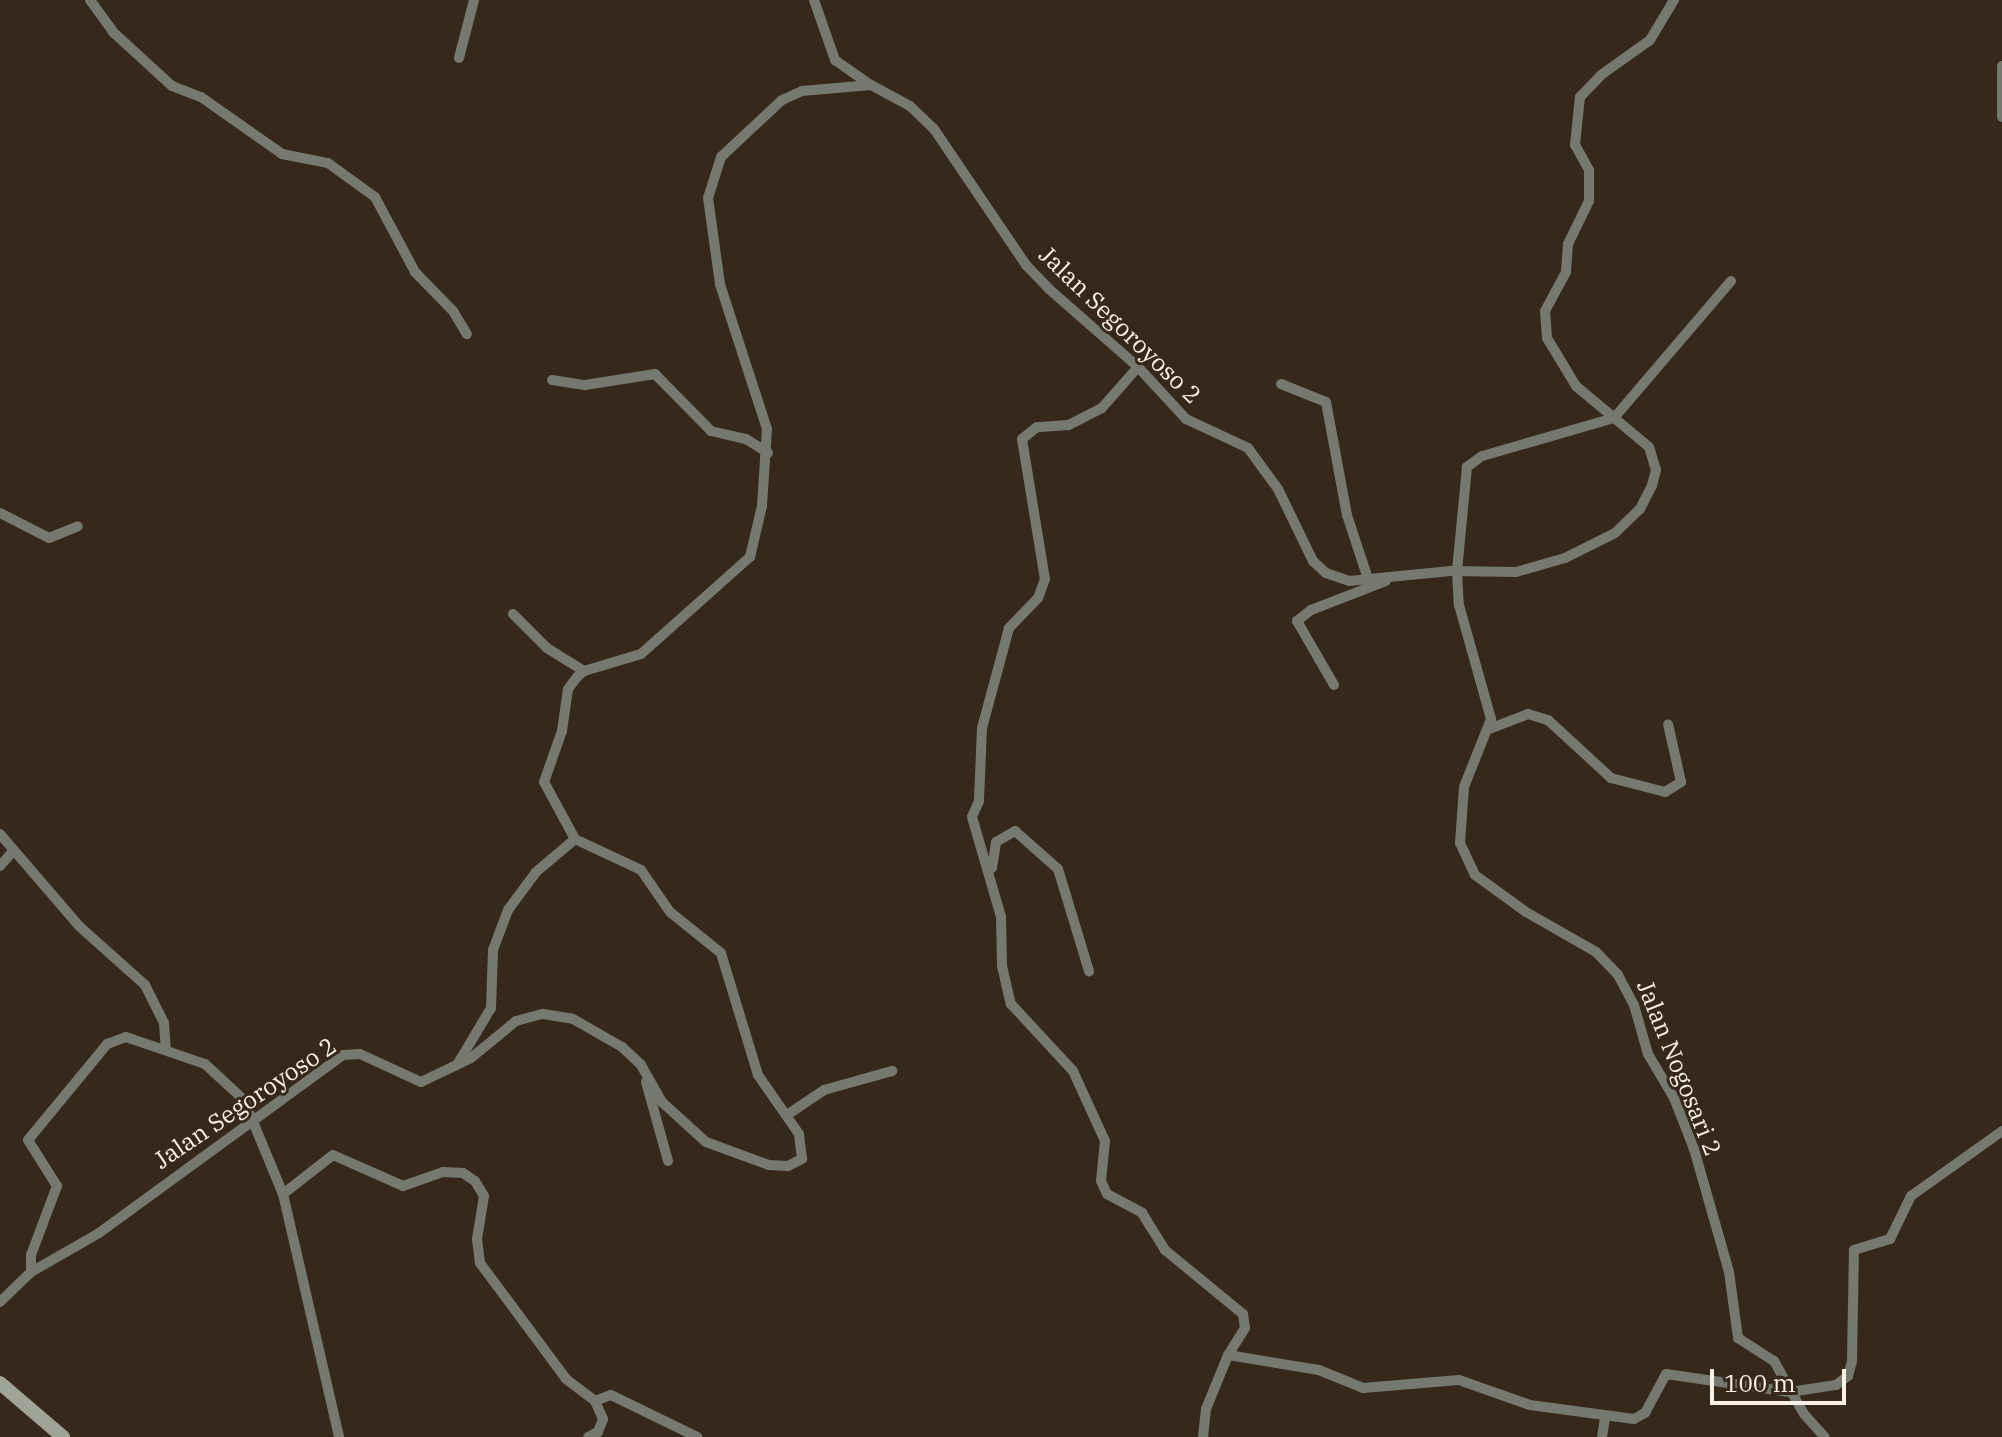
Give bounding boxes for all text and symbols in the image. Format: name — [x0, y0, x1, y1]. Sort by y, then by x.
street label: Jalan Segoroyoso 2 — [1033, 240, 1207, 410]
street label: Jalan Nogosari 2 — [1631, 976, 1727, 1160]
street label: Jalan Segoroyoso 2 — [148, 1031, 342, 1175]
scale bar — [1714, 1353, 1850, 1403]
text: 100 m — [1724, 1367, 1796, 1399]

